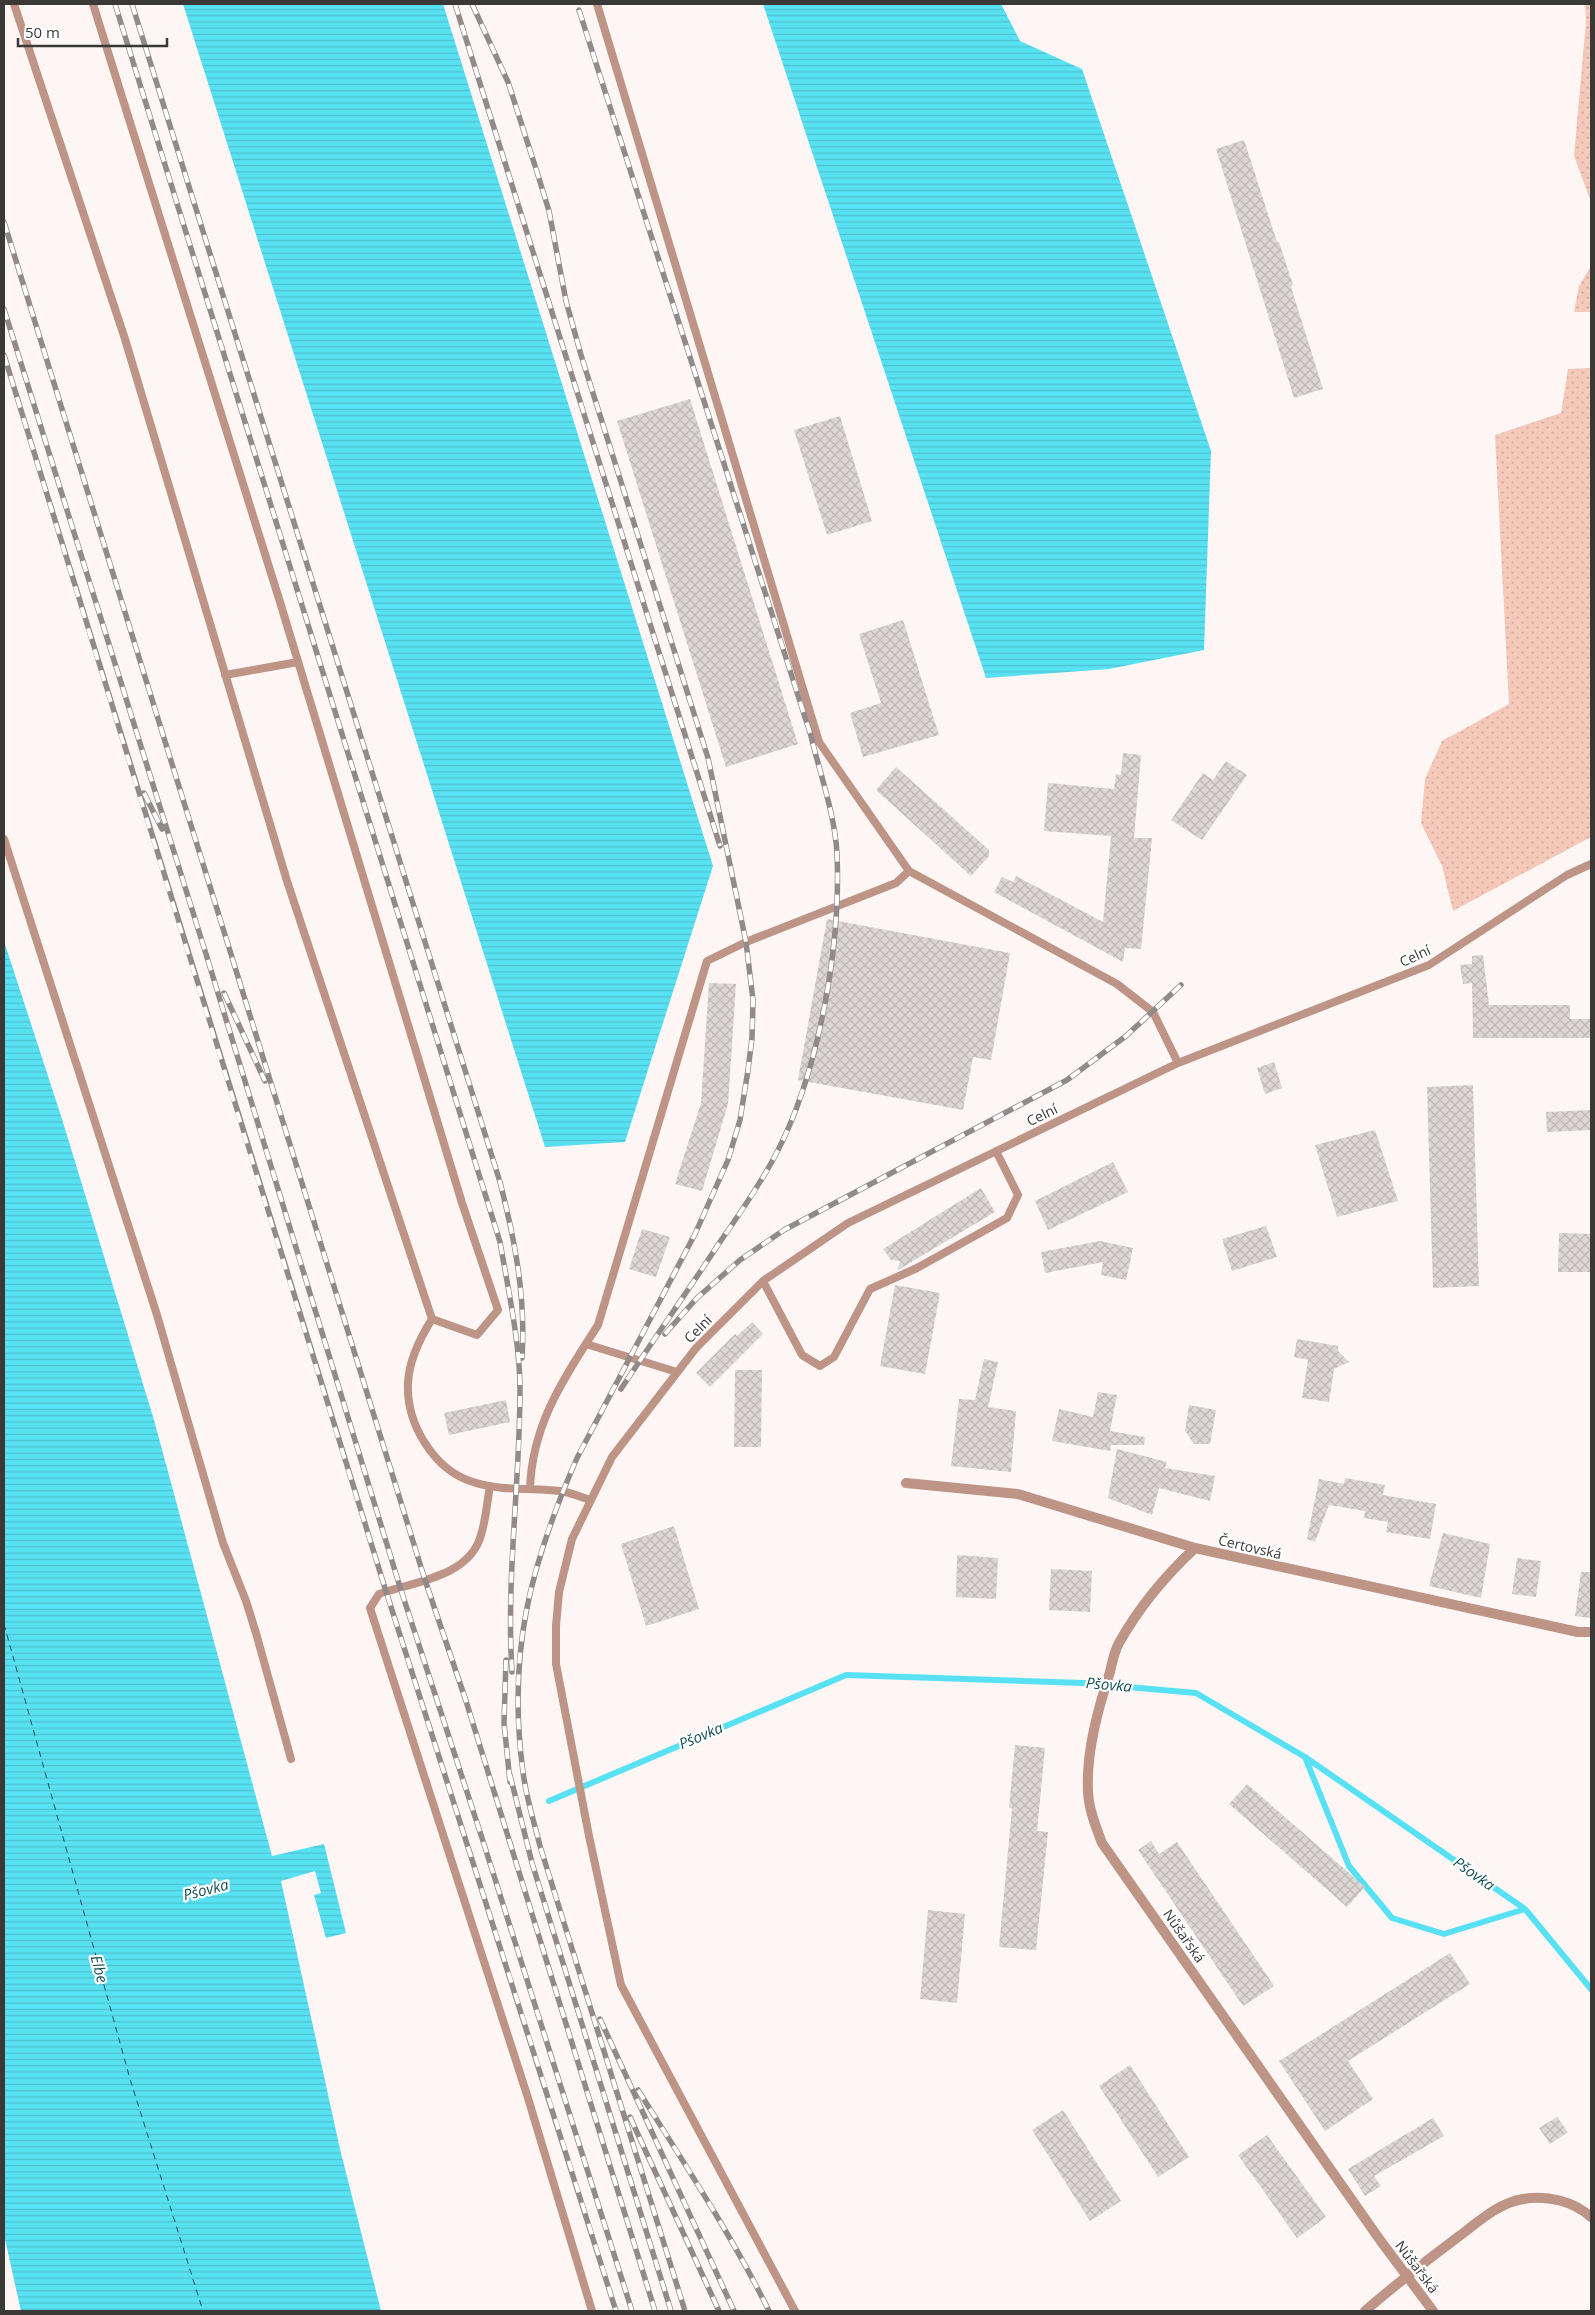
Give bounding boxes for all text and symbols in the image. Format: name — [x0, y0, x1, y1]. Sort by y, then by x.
scale bar — [18, 15, 166, 47]
text: 50 m — [25, 22, 60, 42]
street label: Celní — [1396, 940, 1434, 971]
street label: Celní — [1023, 1099, 1061, 1130]
street label: Celní — [680, 1310, 716, 1347]
street label: Čertovská — [1216, 1530, 1284, 1563]
water label: Pšovka — [1085, 1672, 1133, 1696]
water label: Pšovka — [675, 1717, 726, 1753]
water label: Pšovka — [1450, 1852, 1500, 1895]
water label: Pšovka — [181, 1874, 231, 1904]
street label: Nůšařská — [1159, 1905, 1210, 1966]
water label: Elbe — [87, 1953, 113, 1985]
street label: Nůšařská — [1391, 2237, 1443, 2297]

